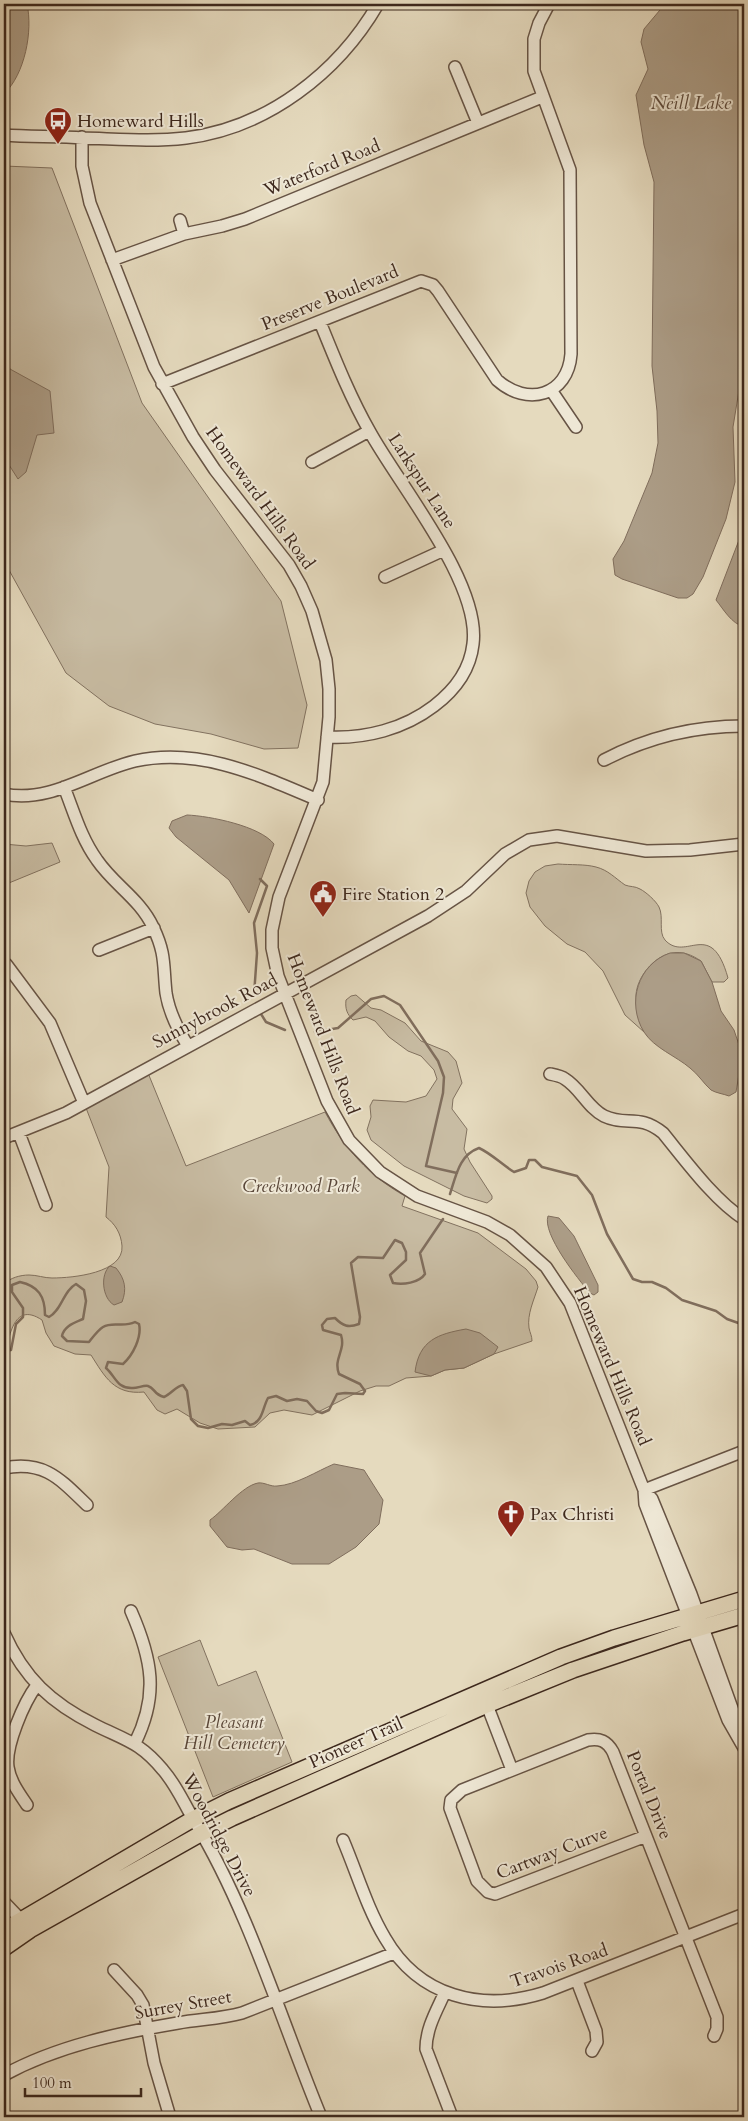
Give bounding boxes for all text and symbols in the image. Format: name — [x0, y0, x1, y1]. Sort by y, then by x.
water label: Neill Lake — [651, 90, 732, 116]
bus stop icon: Homeward Hills — [43, 106, 73, 145]
place label: Homeward Hills — [77, 109, 204, 134]
street label: Waterford Road — [259, 133, 384, 203]
street label: Preserve Boulevard — [258, 259, 403, 337]
street label: Homeward Hills Road — [200, 421, 321, 575]
street label: Larkspur Lane — [382, 429, 462, 533]
public building icon: Fire Station 2 — [308, 879, 338, 918]
place label: Fire Station 2 — [342, 882, 444, 907]
street label: Homeward Hills Road — [281, 950, 365, 1119]
street label: Sunnybrook Road — [148, 967, 282, 1055]
park label: Creekwood Park — [242, 1174, 360, 1199]
street label: Homeward Hills Road — [567, 1282, 657, 1450]
church icon: Pax Christi — [496, 1499, 526, 1538]
place label: Pax Christi — [530, 1502, 614, 1527]
park label: Pleasant Hill Cemetery — [183, 1710, 285, 1756]
street label: Pioneer Trail — [305, 1711, 407, 1775]
street label: Portal Drive — [620, 1747, 678, 1843]
street label: Woodridge Drive — [175, 1768, 262, 1901]
street label: Cartway Curve — [493, 1820, 611, 1886]
street label: Travois Road — [507, 1937, 612, 1994]
street label: Surrey Street — [133, 1984, 234, 2026]
scale bar — [25, 2066, 141, 2098]
text: 100 m — [32, 2073, 72, 2093]

